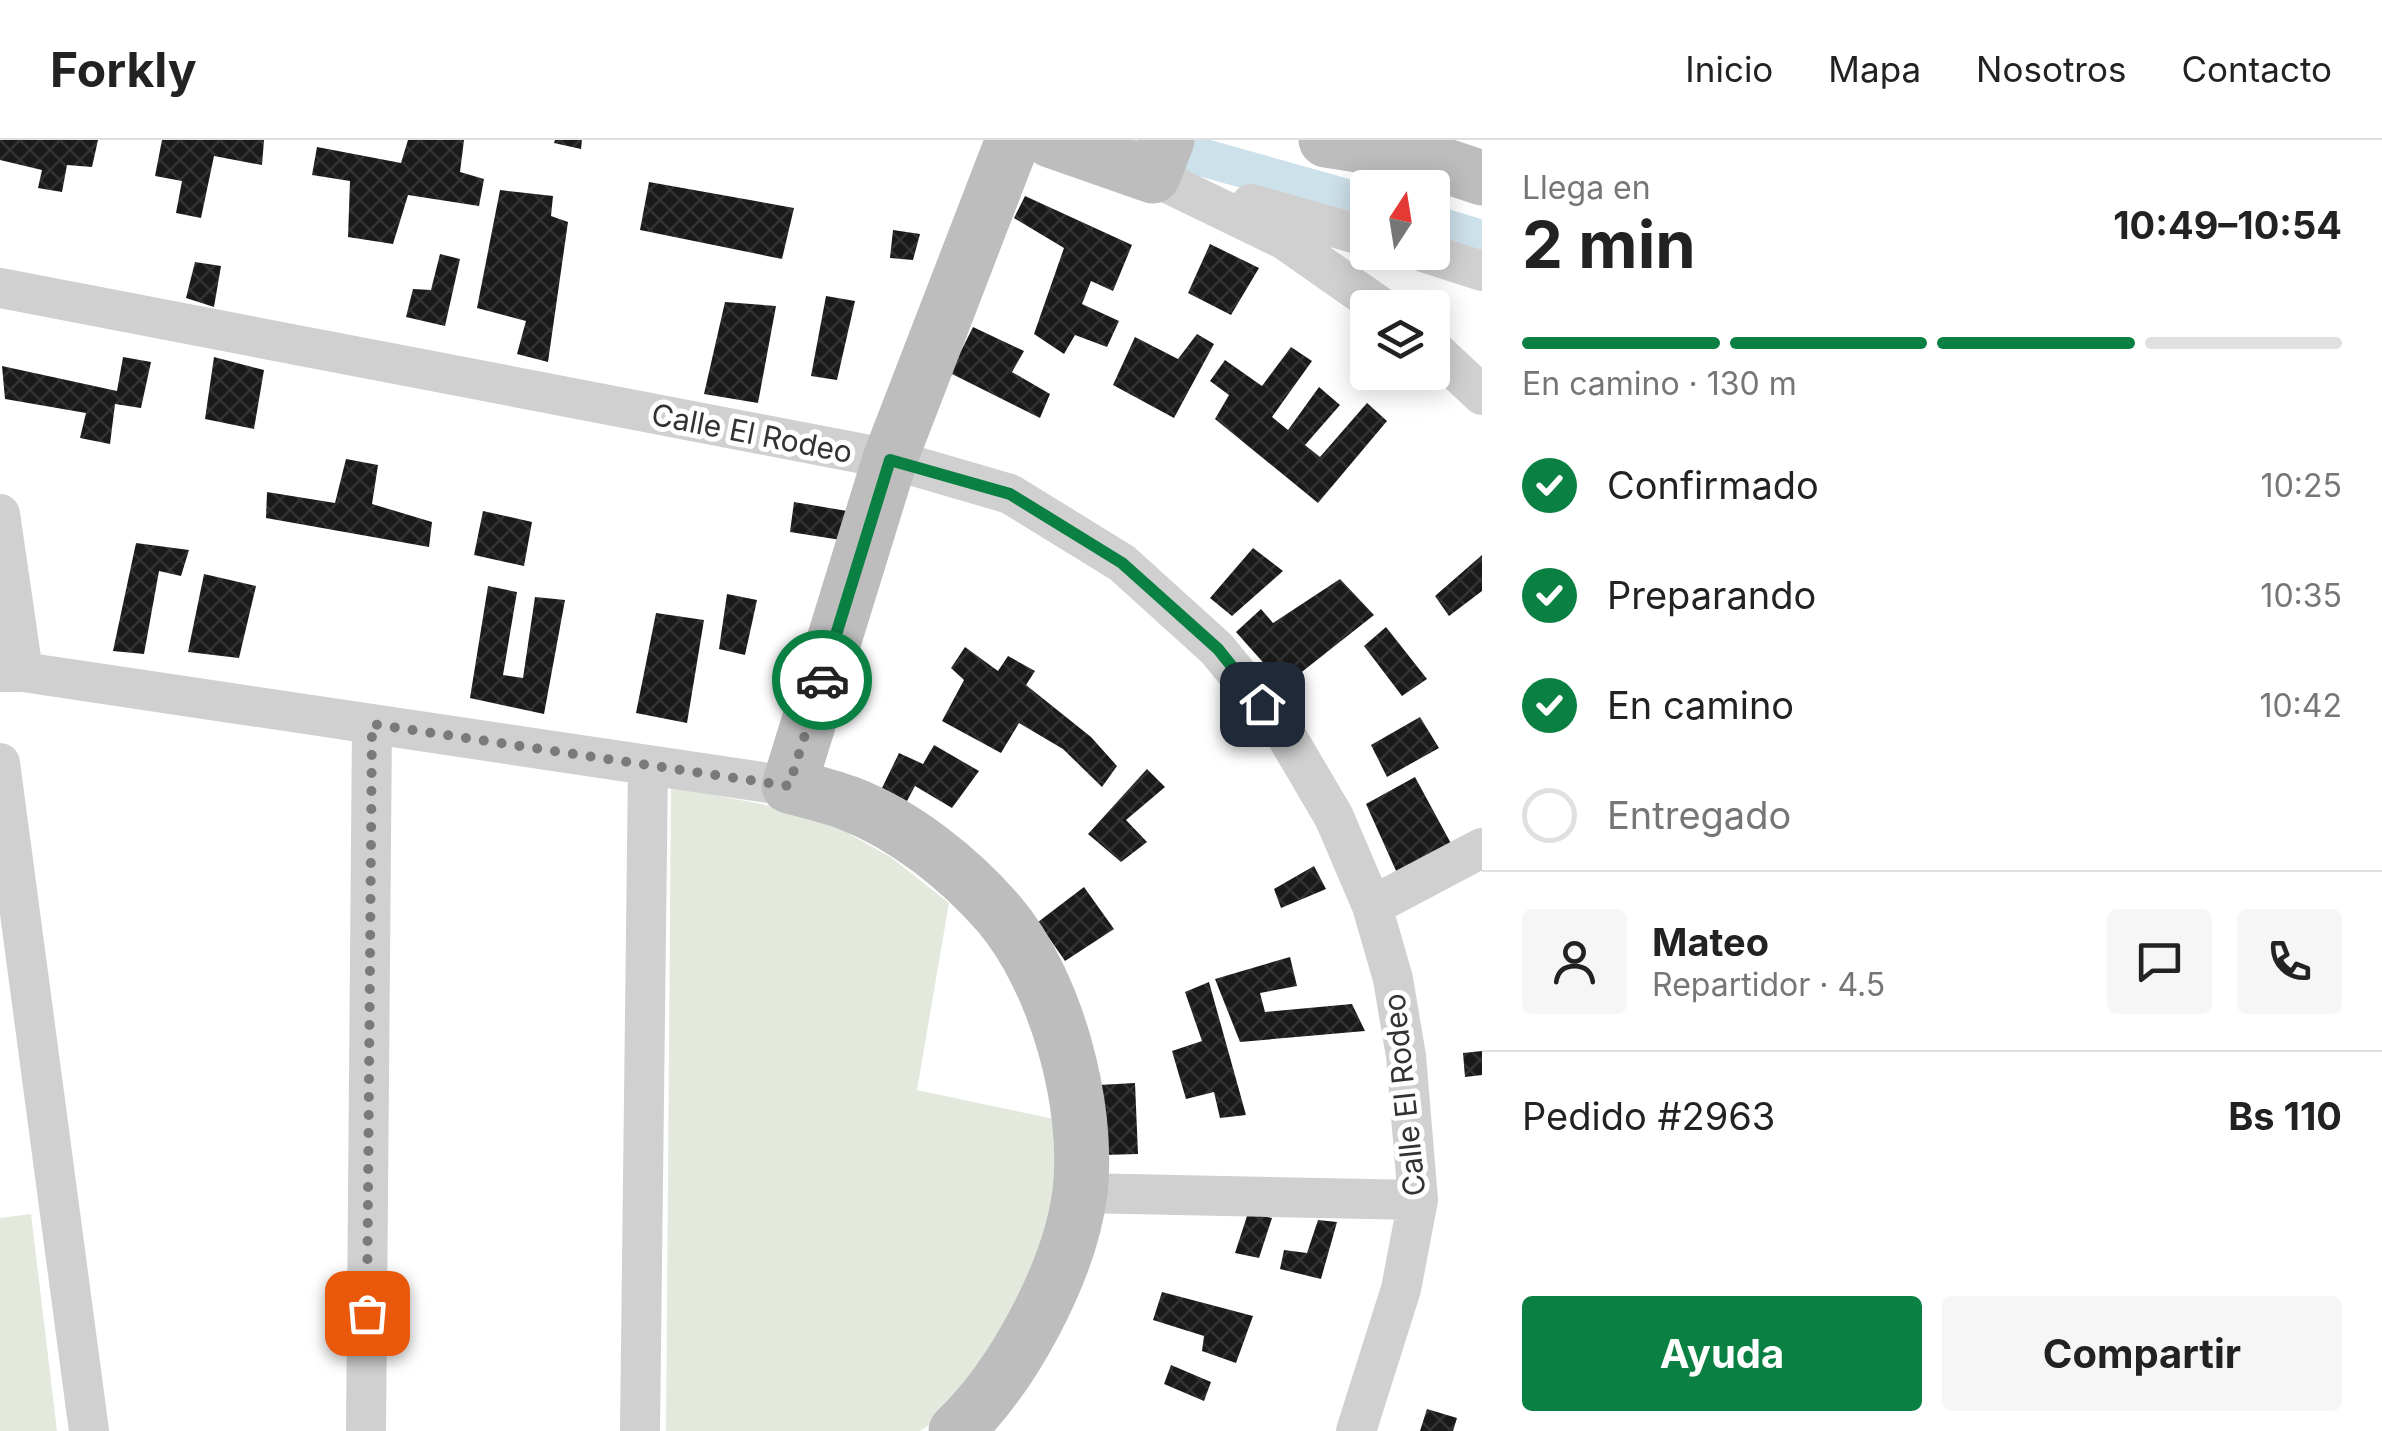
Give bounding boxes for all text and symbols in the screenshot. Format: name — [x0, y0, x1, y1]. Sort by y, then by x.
text: Forkly — [50, 40, 197, 99]
text: Inicio — [1685, 48, 1773, 90]
text: Mapa — [1828, 48, 1921, 90]
text: Nosotros — [1976, 48, 2126, 90]
text: Contacto — [2181, 48, 2332, 90]
text: Llega en — [1522, 168, 1651, 207]
north arrow — [1350, 170, 1450, 270]
map controls — [1350, 170, 1450, 390]
text: 10:49–10:54 — [2113, 202, 2342, 248]
text: 2 min — [1522, 205, 1696, 284]
button: layers — [1350, 290, 1450, 390]
text: En camino · 130 m — [1522, 364, 1797, 403]
street label: Calle El Rodeo — [649, 396, 855, 470]
icon: check — [1522, 458, 1577, 513]
text: Confirmado — [1607, 462, 1819, 508]
text: 10:25 — [2261, 466, 2342, 505]
icon: check — [1522, 568, 1577, 623]
text: Preparando — [1607, 572, 1816, 618]
text: 10:35 — [2260, 576, 2342, 615]
courier — [772, 630, 872, 730]
icon: car — [795, 653, 850, 708]
pin — [1220, 662, 1305, 747]
icon: home — [1235, 677, 1290, 732]
icon: check — [1522, 678, 1577, 733]
text: En camino — [1607, 682, 1794, 728]
text: 10:42 — [2259, 686, 2342, 725]
text: Entregado — [1607, 792, 1791, 838]
button: person — [1522, 909, 1627, 1014]
button: chat — [2107, 909, 2212, 1014]
button: phone — [2237, 909, 2342, 1014]
text: Mateo — [1652, 919, 1769, 965]
text: Repartidor · 4.5 — [1652, 965, 1885, 1004]
street label: Calle El Rodeo — [1375, 992, 1433, 1198]
text: Pedido #2963 — [1522, 1093, 1775, 1139]
text: Bs 110 — [2228, 1093, 2342, 1139]
pin — [325, 1271, 410, 1356]
icon: bag — [340, 1286, 395, 1341]
button: Ayuda — [1522, 1296, 1922, 1411]
button: Compartir — [1942, 1296, 2342, 1411]

